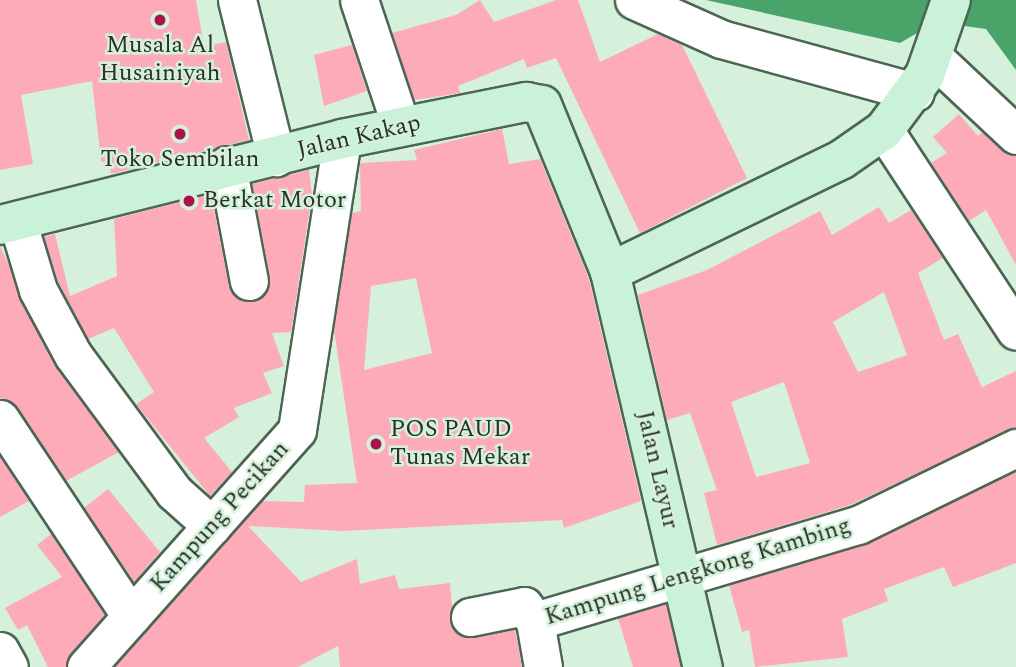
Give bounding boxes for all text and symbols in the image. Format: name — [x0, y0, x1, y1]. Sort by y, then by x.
marker: Musala Al Husainiyah — [152, 12, 168, 28]
place label: Musala Al Husainiyah — [100, 32, 220, 88]
street label: Jalan Kakap — [294, 109, 424, 165]
marker: Toko Sembilan — [172, 126, 188, 142]
place label: Toko Sembilan — [101, 146, 259, 174]
place label: Berkat Motor — [203, 187, 346, 215]
marker: Berkat Motor — [181, 193, 197, 209]
street label: Jalan Layur — [629, 408, 685, 532]
place label: POS PAUD Tunas Mekar — [390, 416, 530, 472]
street label: Kampung Pecikan — [145, 436, 295, 598]
marker: POS PAUD Tunas Mekar — [368, 436, 384, 452]
street label: Kampung Lengkong Kambing — [542, 512, 854, 632]

